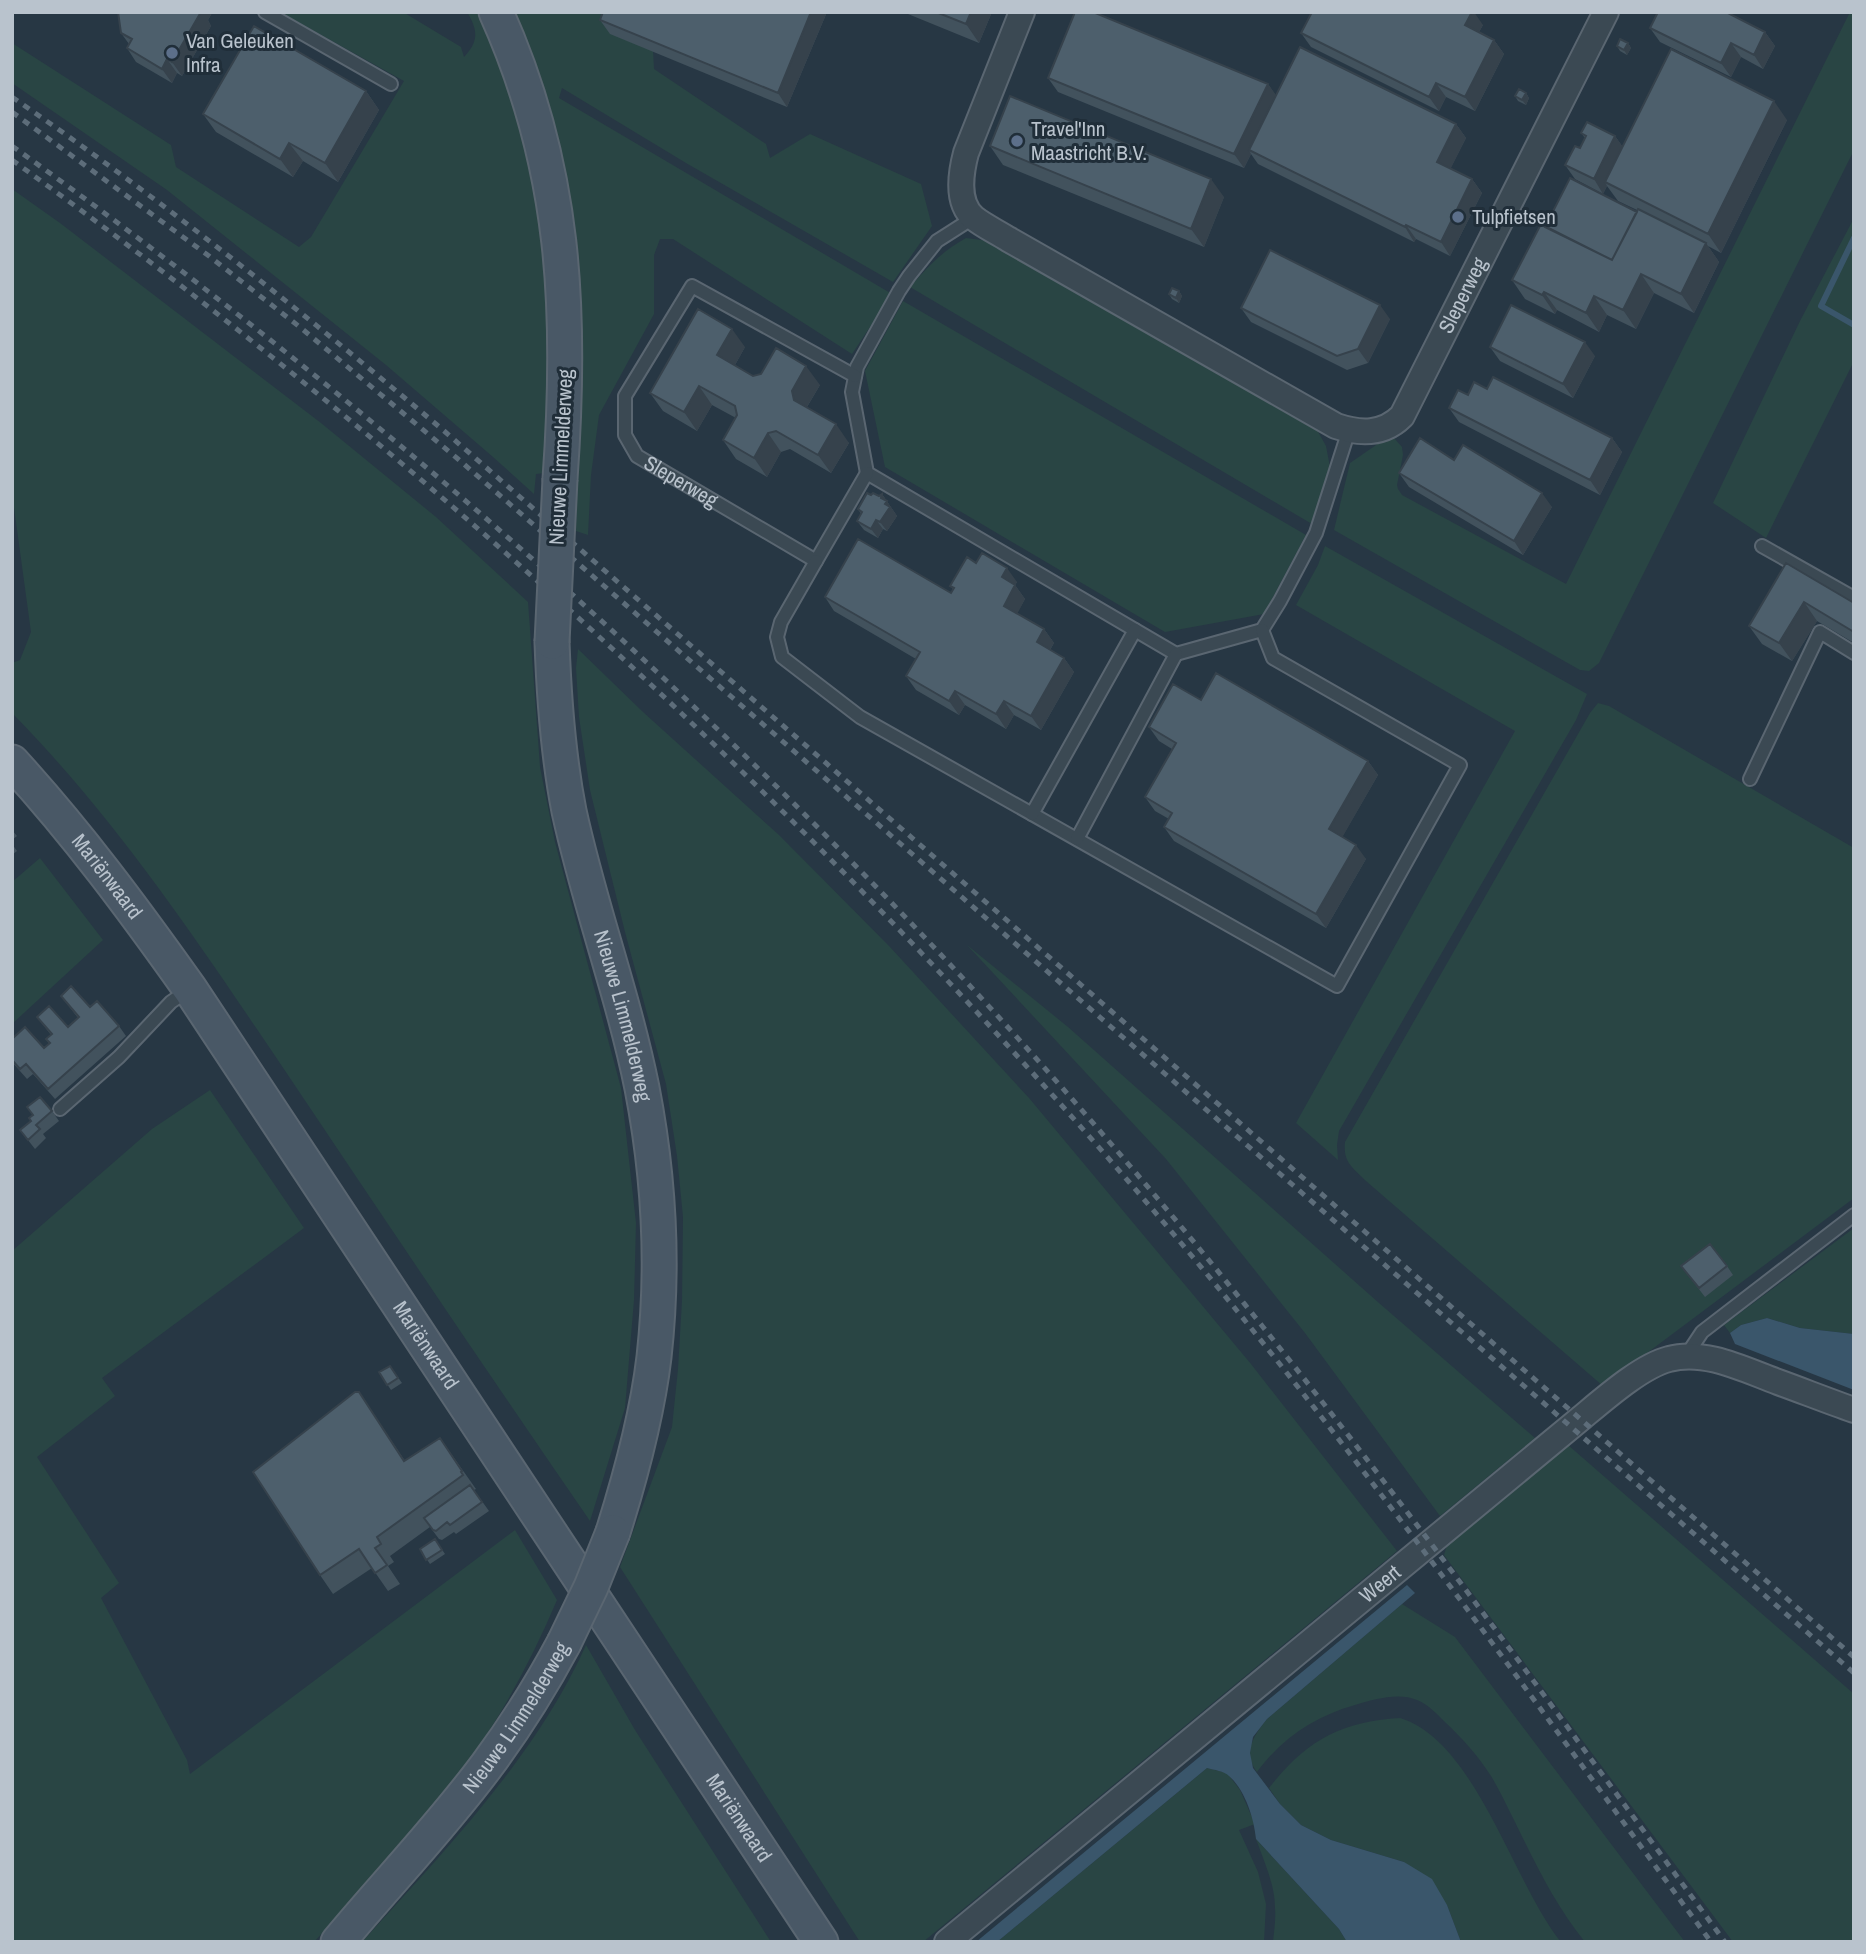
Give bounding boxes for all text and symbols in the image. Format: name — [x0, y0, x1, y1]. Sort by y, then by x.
place label: Van Geleuken Infra — [186, 26, 294, 79]
marker: Van Geleuken Infra — [164, 45, 180, 61]
place label: Travel'Inn Maastricht B.V. — [1031, 114, 1147, 167]
marker: Travel'Inn Maastricht B.V. — [1009, 133, 1025, 149]
place label: Tulpfietsen — [1472, 202, 1556, 231]
marker: Tulpfietsen — [1450, 209, 1466, 225]
street label: Sleperweg — [1431, 252, 1494, 338]
street label: Nieuwe Limmelderweg — [541, 368, 580, 546]
street label: Sleperweg — [639, 448, 724, 515]
street label: Mariënwaard — [65, 828, 150, 925]
street label: Nieuwe Limmelderweg — [587, 927, 659, 1104]
street label: Mariënwaard — [387, 1295, 466, 1395]
street label: Weert — [1353, 1558, 1407, 1609]
street label: Nieuwe Limmelderweg — [455, 1636, 576, 1799]
street label: Mariënwaard — [700, 1768, 779, 1868]

